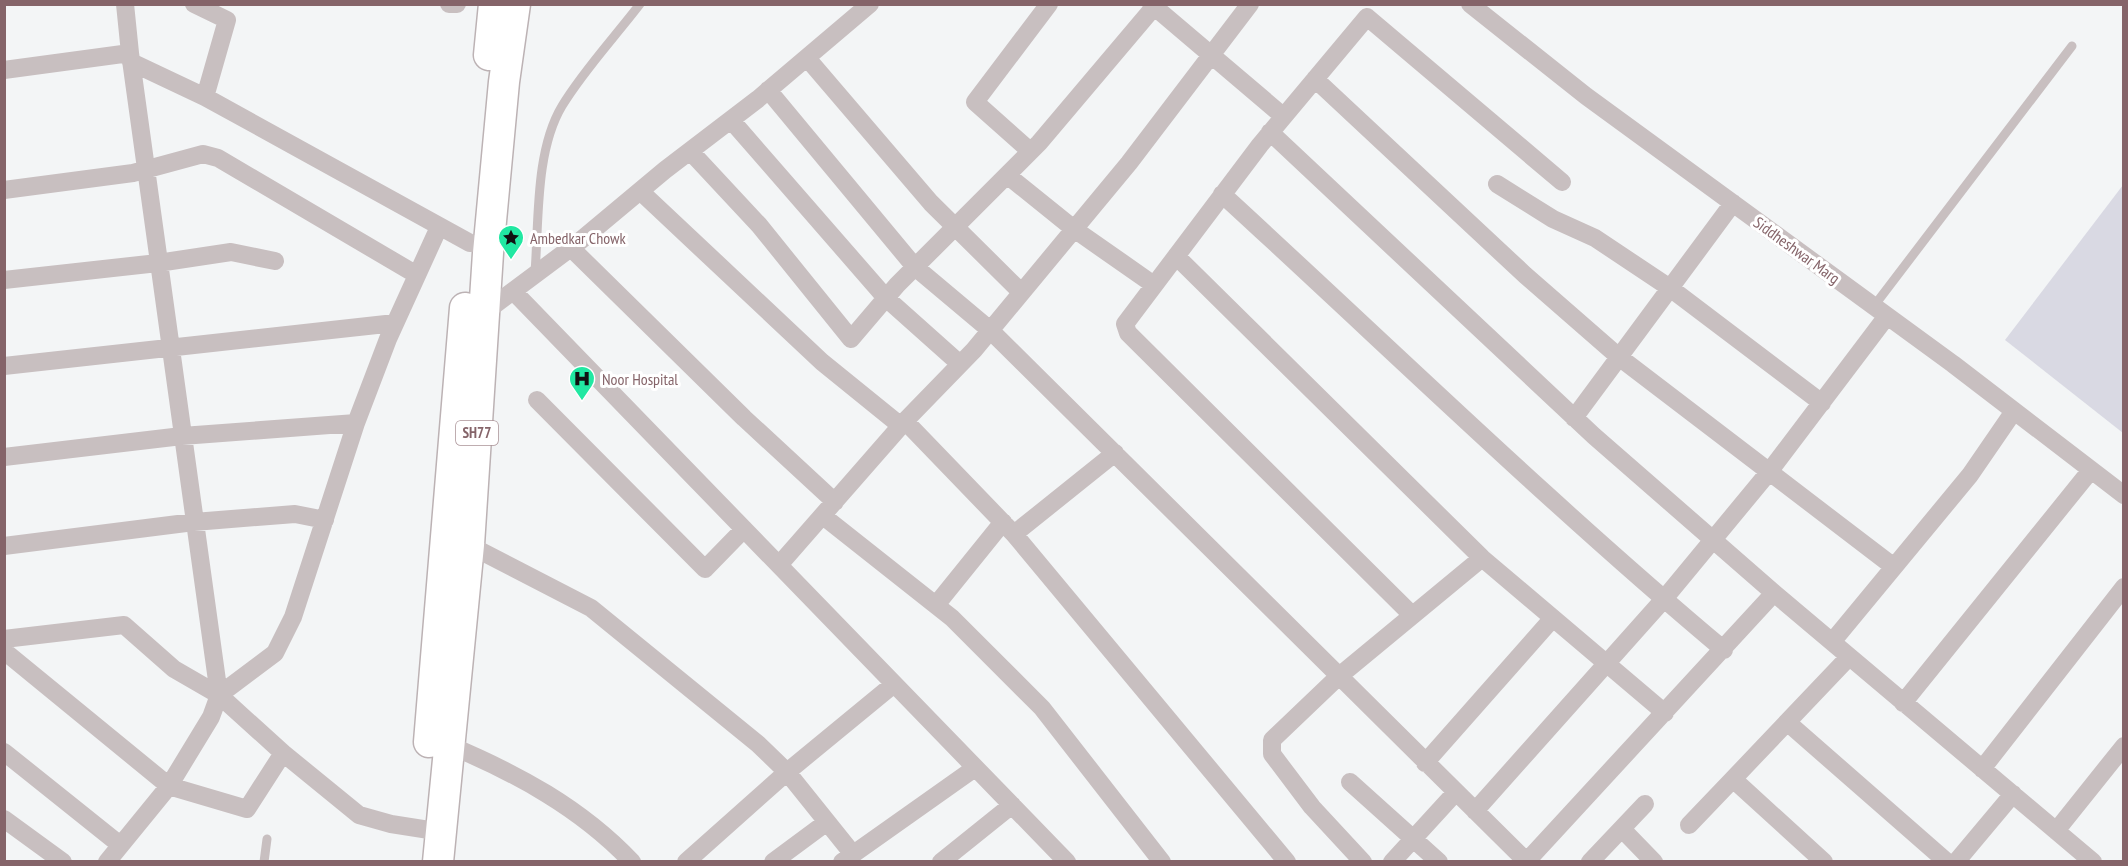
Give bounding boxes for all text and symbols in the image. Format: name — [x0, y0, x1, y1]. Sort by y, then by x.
street label: Siddheshwar Marg — [1750, 212, 1844, 288]
place icon: Ambedkar Chowk — [496, 223, 526, 261]
place label: Ambedkar Chowk — [530, 228, 626, 248]
hospital icon: Noor Hospital — [567, 364, 597, 402]
place label: Noor Hospital — [602, 369, 678, 389]
road number: SH77 — [456, 421, 498, 445]

